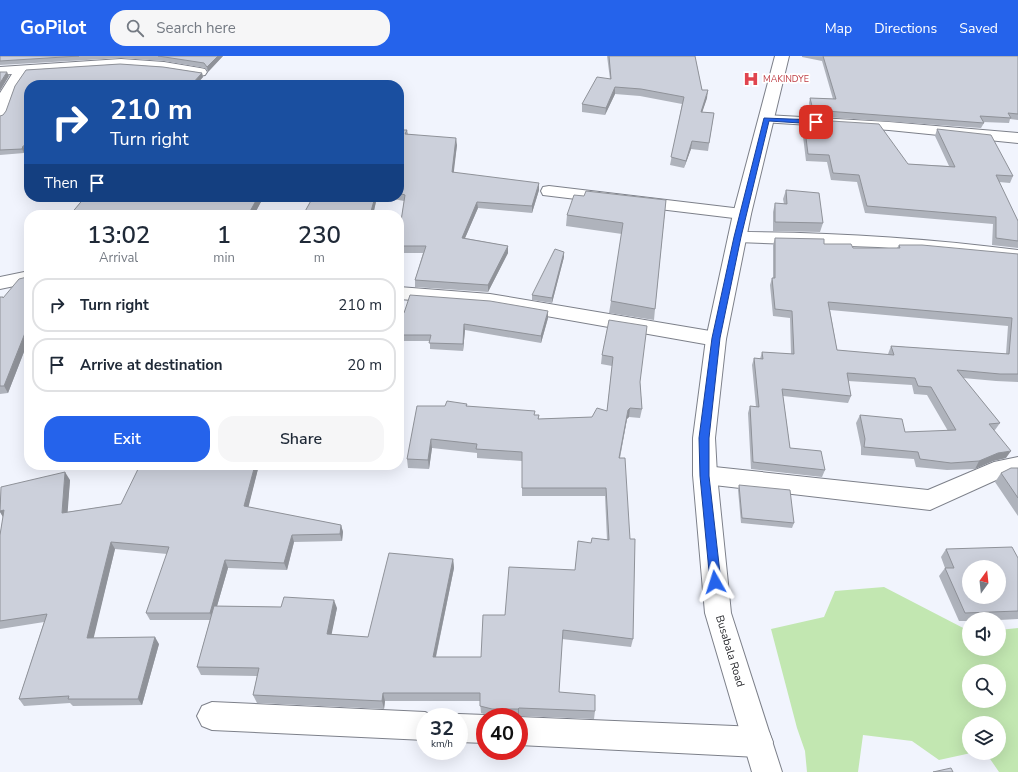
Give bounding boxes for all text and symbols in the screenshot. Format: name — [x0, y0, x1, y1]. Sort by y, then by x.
search box — [110, 10, 390, 46]
text: GoPilot — [20, 15, 86, 41]
icon: search — [124, 17, 146, 39]
text: Search here — [156, 18, 236, 38]
text: Map — [825, 19, 852, 38]
text: Directions — [874, 19, 937, 38]
text: Saved — [959, 19, 998, 38]
hospital icon: MAKINDYE — [742, 70, 760, 88]
place label: MAKINDYE — [763, 73, 809, 85]
text: 210 m — [110, 91, 193, 129]
icon: right — [44, 96, 96, 148]
pin — [799, 105, 833, 139]
icon: arrive — [805, 111, 827, 133]
text: Turn right — [110, 127, 189, 151]
icon: arrive — [86, 172, 108, 194]
text: Then — [44, 173, 78, 193]
text: 13:02 — [87, 219, 150, 251]
text: 1 — [217, 219, 231, 251]
text: 230 — [298, 219, 341, 251]
text: Arrival — [99, 249, 138, 267]
text: min — [213, 249, 235, 267]
text: m — [314, 249, 325, 267]
icon: right — [46, 294, 68, 316]
text: Turn right — [80, 295, 149, 315]
text: 210 m — [338, 295, 382, 315]
icon: arrive — [46, 354, 68, 376]
text: Arrive at destination — [80, 355, 223, 375]
text: 20 m — [347, 355, 382, 375]
button: Exit — [44, 416, 210, 462]
button: Share — [218, 416, 384, 462]
north arrow — [962, 560, 1006, 604]
map controls — [962, 560, 1006, 760]
position arrow — [694, 561, 736, 603]
button: sound — [962, 612, 1006, 656]
street label: Busabala Road — [712, 613, 748, 689]
button: search — [962, 664, 1006, 708]
speed limit sign: 40 — [476, 708, 528, 760]
text: 32 — [430, 715, 454, 742]
button: layers — [962, 716, 1006, 760]
text: km/h — [431, 737, 453, 751]

